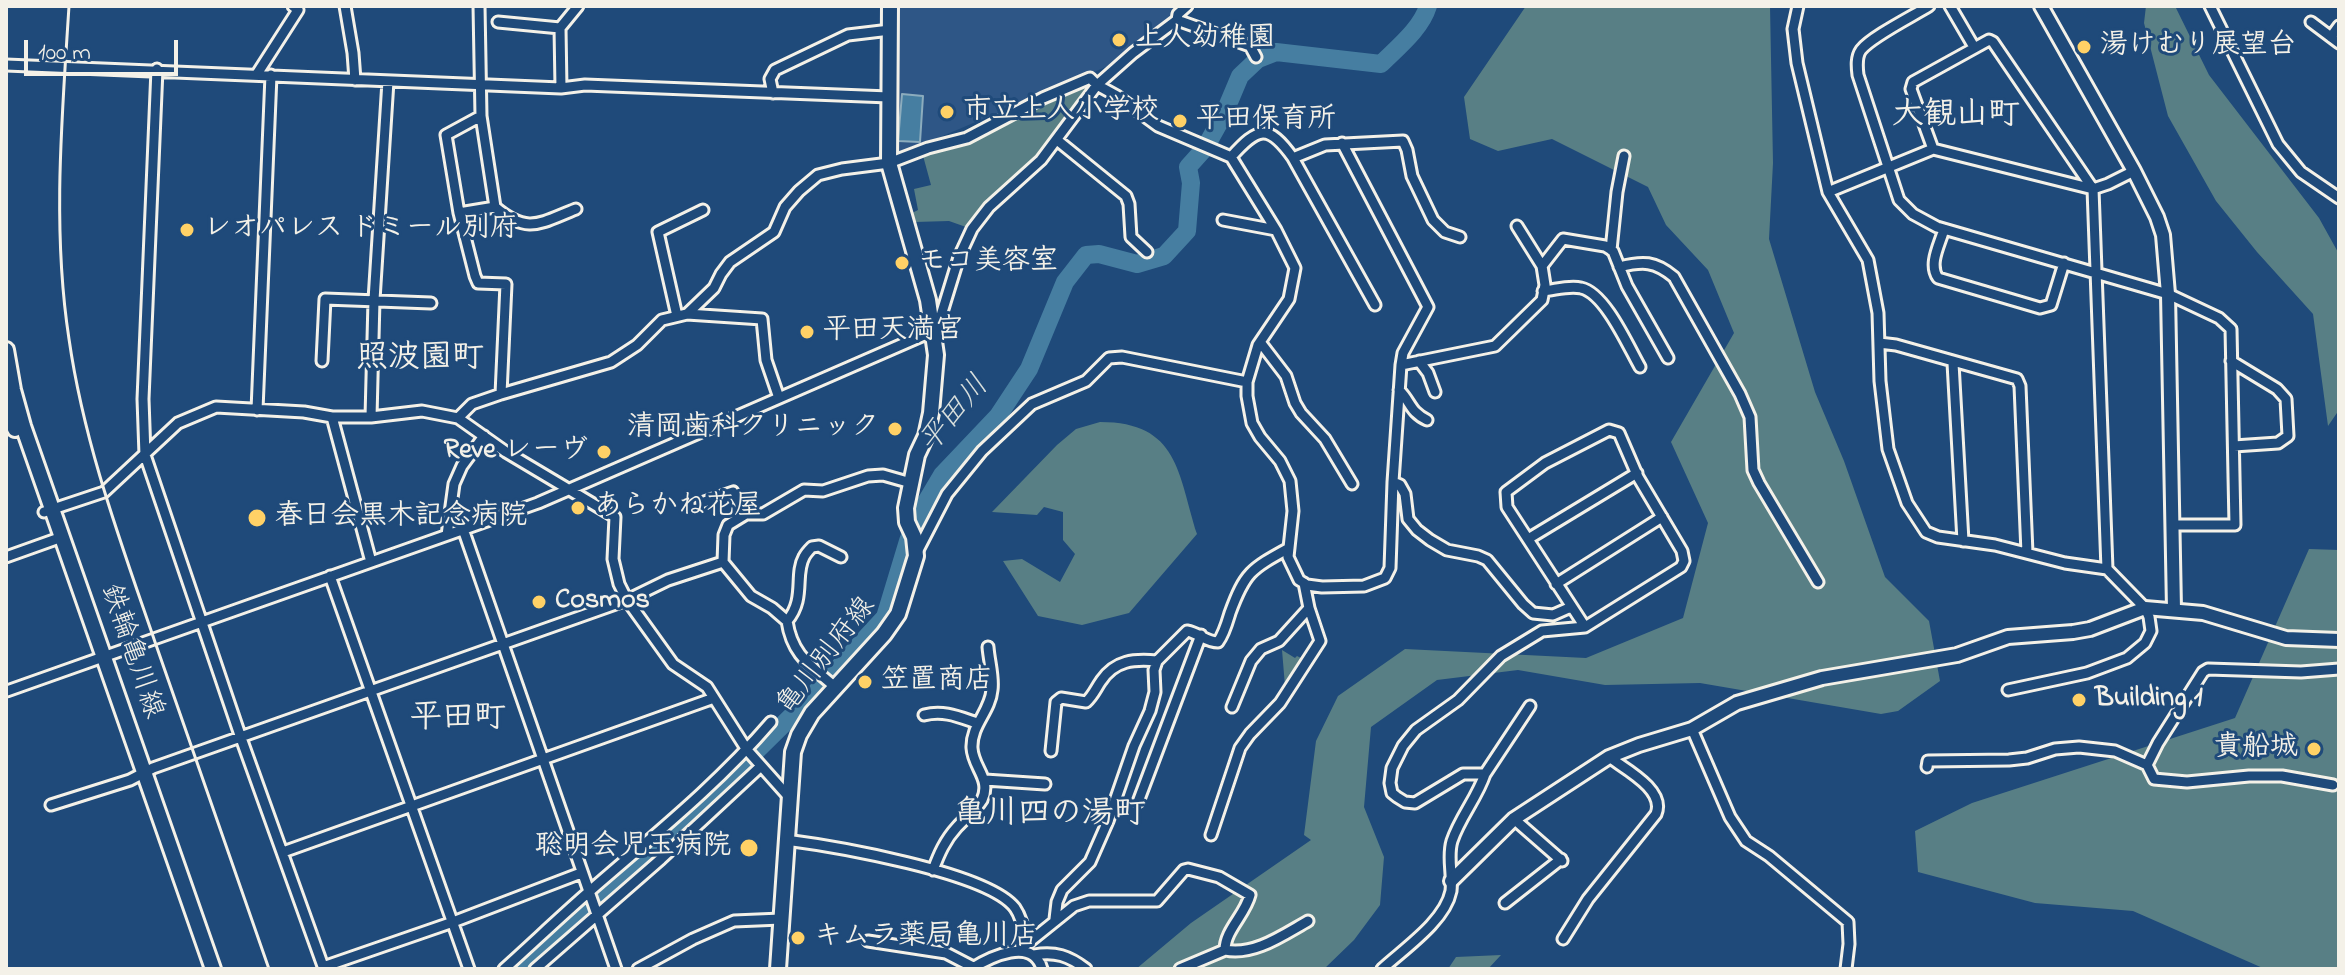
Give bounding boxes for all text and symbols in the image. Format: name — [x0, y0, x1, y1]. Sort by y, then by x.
place label: 上人幼稚園 — [1135, 23, 1275, 57]
scale bar — [28, 24, 182, 74]
place label: 湯けむり展望台 — [2100, 30, 2296, 64]
marker: 上人幼稚園 — [1110, 31, 1128, 49]
text: 100 m — [38, 36, 91, 71]
marker: 湯けむり展望台 — [2075, 38, 2093, 56]
place label: 市立上人小学校 — [963, 95, 1159, 129]
district label: 大観山町 — [1892, 99, 2020, 137]
marker: 市立上人小学校 — [938, 103, 956, 121]
place label: 平田保育所 — [1196, 104, 1336, 138]
marker: 平田保育所 — [1171, 112, 1189, 130]
place label: レオパレス ドミール別府 — [203, 213, 518, 247]
marker: レオパレス ドミール別府 — [178, 221, 196, 239]
place label: モコ美容室 — [918, 246, 1058, 280]
marker: モコ美容室 — [893, 254, 911, 272]
place label: 平田天満宮 — [823, 315, 963, 349]
marker: 平田天満宮 — [798, 323, 816, 341]
district label: 照波園町 — [356, 342, 484, 380]
water label: 平田川 — [913, 370, 999, 462]
place label: 清岡歯科クリニック — [627, 412, 879, 446]
marker: 清岡歯科クリニック — [886, 420, 904, 438]
place label: Reve レーヴ — [444, 435, 588, 469]
marker: Reve レーヴ — [595, 443, 613, 461]
place label: あらかね花屋 — [594, 491, 762, 525]
marker: あらかね花屋 — [569, 499, 587, 517]
place label: 春日会黒木記念病院 — [275, 501, 527, 535]
marker: 春日会黒木記念病院 — [246, 507, 268, 529]
street label: 鉄輪亀川線 — [91, 580, 169, 724]
place label: Cosmos — [555, 585, 650, 619]
street label: 亀川別府線 — [772, 591, 884, 723]
marker: Cosmos — [530, 593, 548, 611]
place label: 笠置商店 — [881, 665, 993, 699]
marker: 笠置商店 — [856, 673, 874, 691]
place label: Building 1 — [2095, 683, 2203, 717]
marker: Building 1 — [2070, 691, 2088, 709]
district label: 平田町 — [410, 702, 506, 740]
place label: 貴船城 — [2214, 732, 2298, 766]
marker: 貴船城 — [2305, 740, 2323, 758]
district label: 亀川四の湯町 — [954, 798, 1146, 836]
place label: 聡明会児玉病院 — [535, 831, 731, 865]
marker: 聡明会児玉病院 — [738, 837, 760, 859]
place label: キムラ薬局亀川店 — [814, 921, 1038, 955]
marker: キムラ薬局亀川店 — [789, 929, 807, 947]

